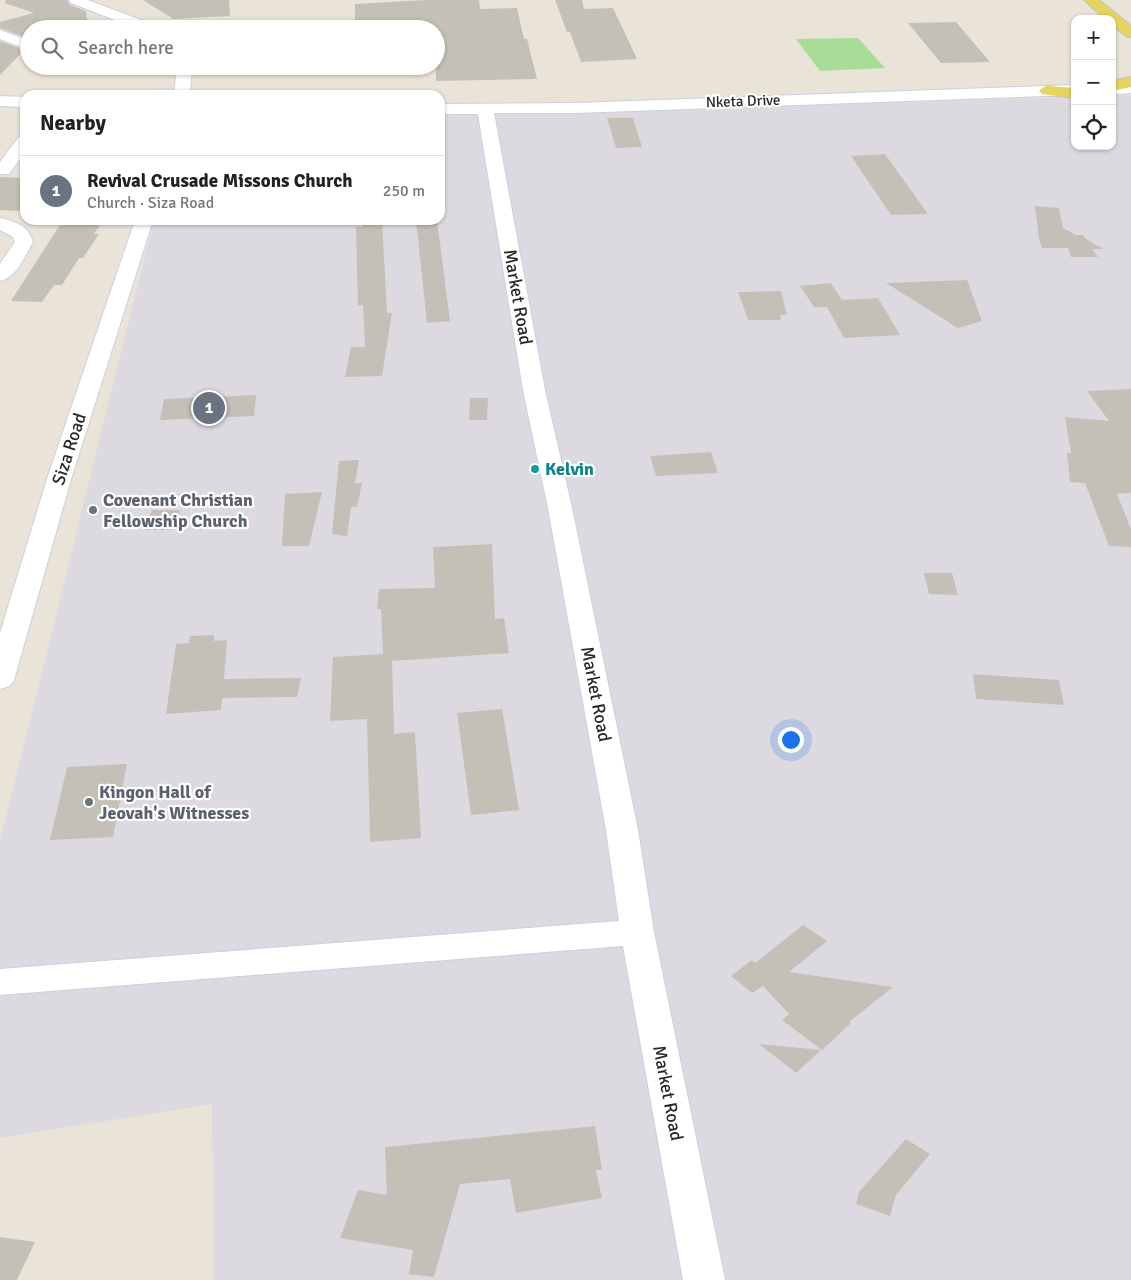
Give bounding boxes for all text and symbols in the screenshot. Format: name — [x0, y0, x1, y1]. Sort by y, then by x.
map controls — [1071, 15, 1116, 150]
button: + — [1071, 15, 1116, 60]
search box — [20, 20, 445, 75]
icon: search — [38, 34, 66, 62]
text: Search here — [78, 36, 174, 60]
button: − — [1071, 60, 1116, 105]
street label: Nketa Drive — [705, 91, 781, 111]
button: locate — [1071, 105, 1116, 150]
text: Nearby — [40, 110, 106, 136]
text: Revival Crusade Missons Church — [87, 169, 353, 193]
text: 1 — [52, 181, 60, 201]
text: 250 m — [383, 181, 425, 201]
text: Church · Siza Road — [87, 193, 214, 213]
street label: Market Road — [499, 247, 537, 347]
pin: 1 — [193, 389, 225, 427]
street label: Siza Road — [47, 410, 91, 488]
place label: Kelvin — [545, 458, 594, 480]
marker: Kelvin — [529, 463, 541, 475]
place label: Covenant Christian Fellowship Church — [103, 489, 253, 532]
marker: Covenant Christian Fellowship Church — [87, 504, 99, 516]
street label: Market Road — [576, 644, 616, 744]
your location — [778, 727, 804, 753]
place label: Kingon Hall of Jeovah's Witnesses — [99, 781, 249, 824]
marker: Kingon Hall of Jeovah's Witnesses — [83, 796, 95, 808]
street label: Market Road — [648, 1043, 688, 1143]

